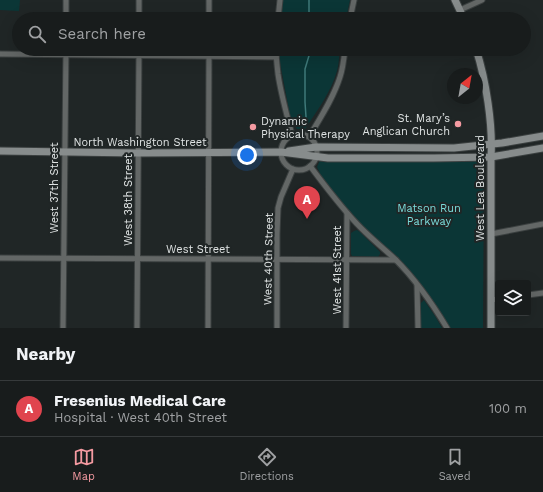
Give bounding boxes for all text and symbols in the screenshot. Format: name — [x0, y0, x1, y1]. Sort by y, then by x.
search box — [12, 12, 531, 56]
icon: search — [26, 23, 48, 45]
text: Search here — [58, 25, 146, 43]
north arrow — [447, 68, 483, 104]
place label: St. Mary’s Anglican Church — [362, 112, 450, 138]
place label: Dynamic Physical Therapy — [261, 115, 350, 141]
marker: St. Mary’s Anglican Church — [453, 119, 463, 129]
marker: Dynamic Physical Therapy — [248, 122, 258, 132]
street label: West Lea Boulevard — [474, 135, 487, 241]
street label: North Washington Street — [73, 136, 207, 149]
street label: West 37th Street — [48, 142, 61, 234]
your location — [237, 145, 257, 165]
street label: West 38th Street — [122, 154, 135, 246]
pin: A — [294, 186, 320, 219]
park label: Matson Run Parkway — [397, 202, 461, 228]
street label: West 40th Street — [261, 212, 276, 305]
street label: West 41st Street — [331, 225, 344, 314]
street label: West Street — [166, 243, 230, 256]
map controls — [495, 280, 531, 316]
button: layers — [495, 280, 531, 316]
text: Nearby — [16, 344, 75, 364]
text: Fresenius Medical Care — [54, 392, 226, 410]
text: A — [25, 401, 33, 416]
text: 100 m — [489, 401, 527, 416]
text: Hospital · West 40th Street — [54, 410, 227, 425]
tab: Map — [72, 446, 95, 483]
tab: Directions — [240, 446, 294, 483]
tab: Saved — [439, 446, 471, 483]

